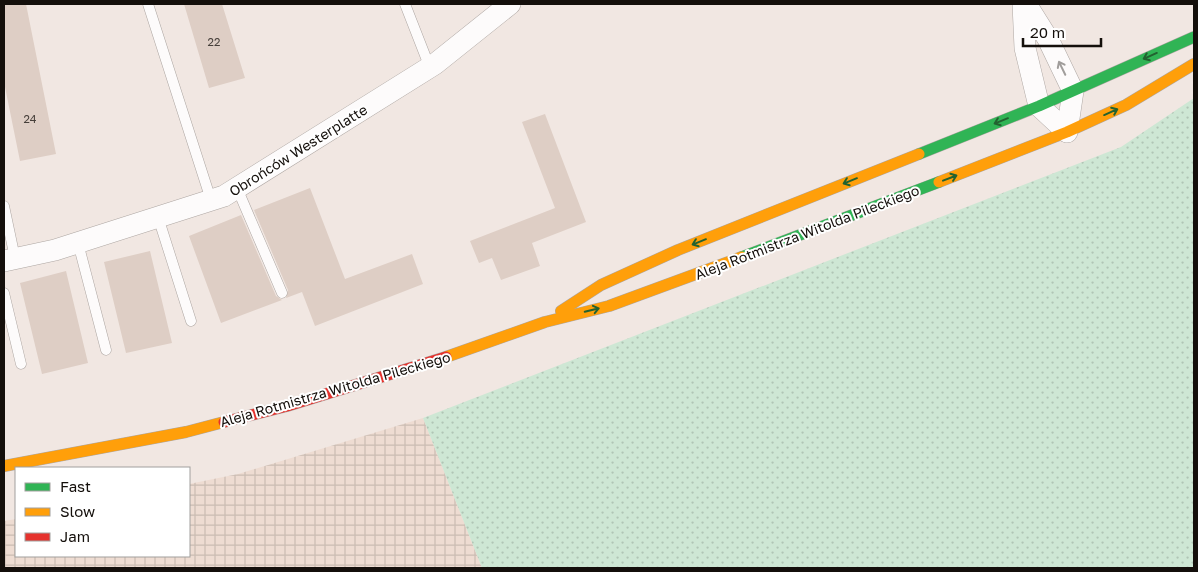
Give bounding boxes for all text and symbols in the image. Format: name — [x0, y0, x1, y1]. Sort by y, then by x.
scale bar — [1023, 15, 1100, 47]
text: 20 m — [1030, 23, 1065, 41]
house number: 22 — [208, 35, 220, 48]
one-way arrow — [1143, 52, 1158, 62]
one-way arrow — [1057, 61, 1067, 76]
street label: Obrońców Westerplatte — [226, 100, 370, 200]
one-way arrow — [1103, 106, 1118, 116]
house number: 24 — [23, 112, 37, 125]
one-way arrow — [994, 117, 1009, 127]
one-way arrow — [942, 172, 957, 181]
one-way arrow — [843, 177, 858, 187]
street label: Aleja Rotmistrza Witolda Pileckiego — [692, 181, 922, 283]
one-way arrow — [692, 237, 707, 247]
one-way arrow — [584, 305, 600, 314]
street label: Aleja Rotmistrza Witolda Pileckiego — [218, 348, 452, 430]
legend — [15, 467, 190, 557]
text: Fast — [60, 477, 91, 495]
text: Slow — [60, 502, 95, 520]
text: Jam — [60, 527, 90, 545]

